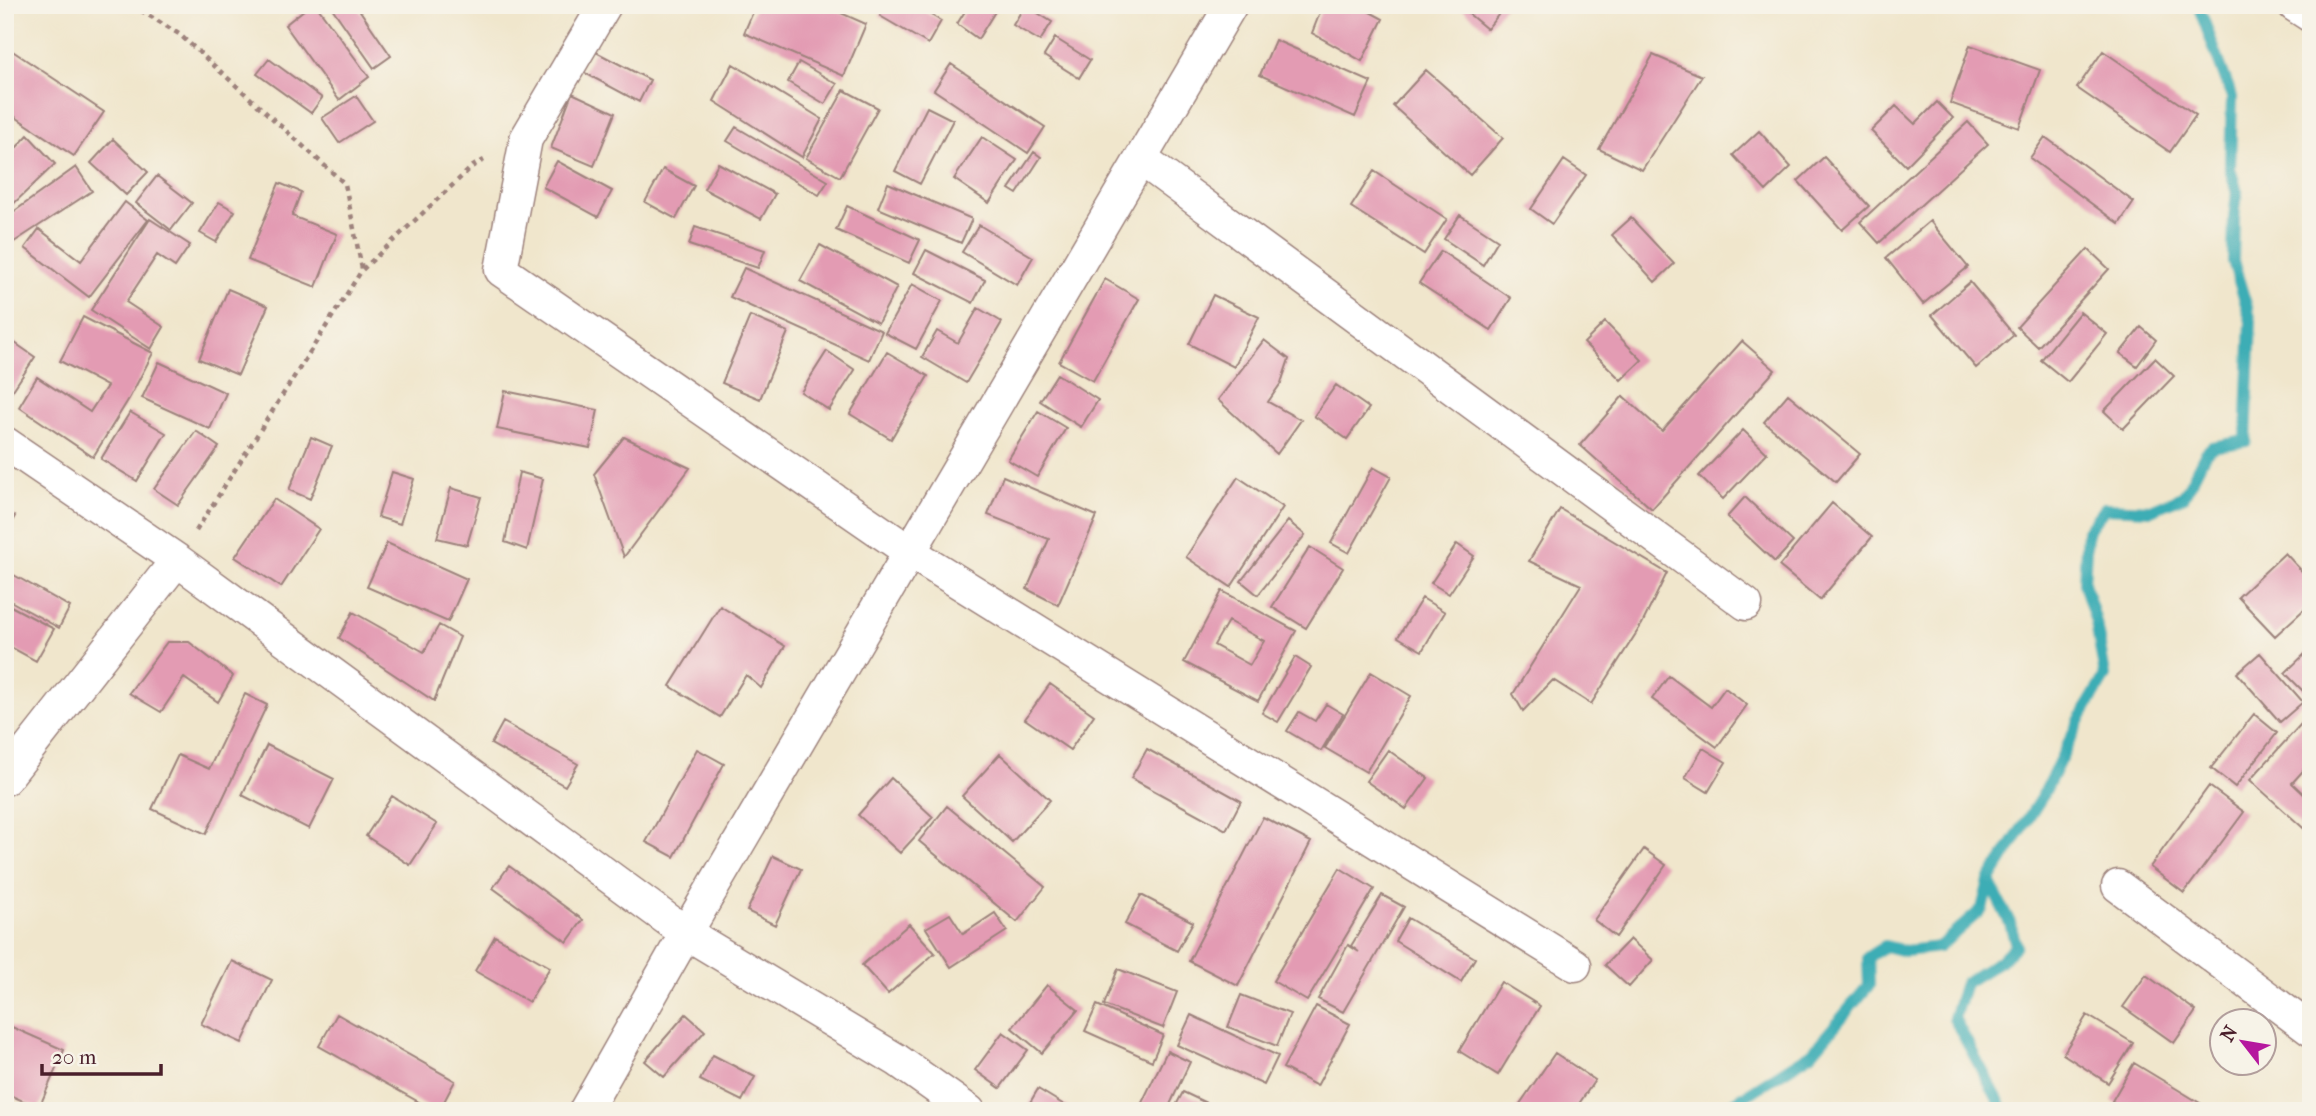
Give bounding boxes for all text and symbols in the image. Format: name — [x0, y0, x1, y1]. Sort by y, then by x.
north arrow — [2208, 1007, 2278, 1078]
text: N — [2216, 1021, 2243, 1046]
scale bar — [42, 1032, 161, 1076]
text: 20 m — [52, 1045, 97, 1069]

